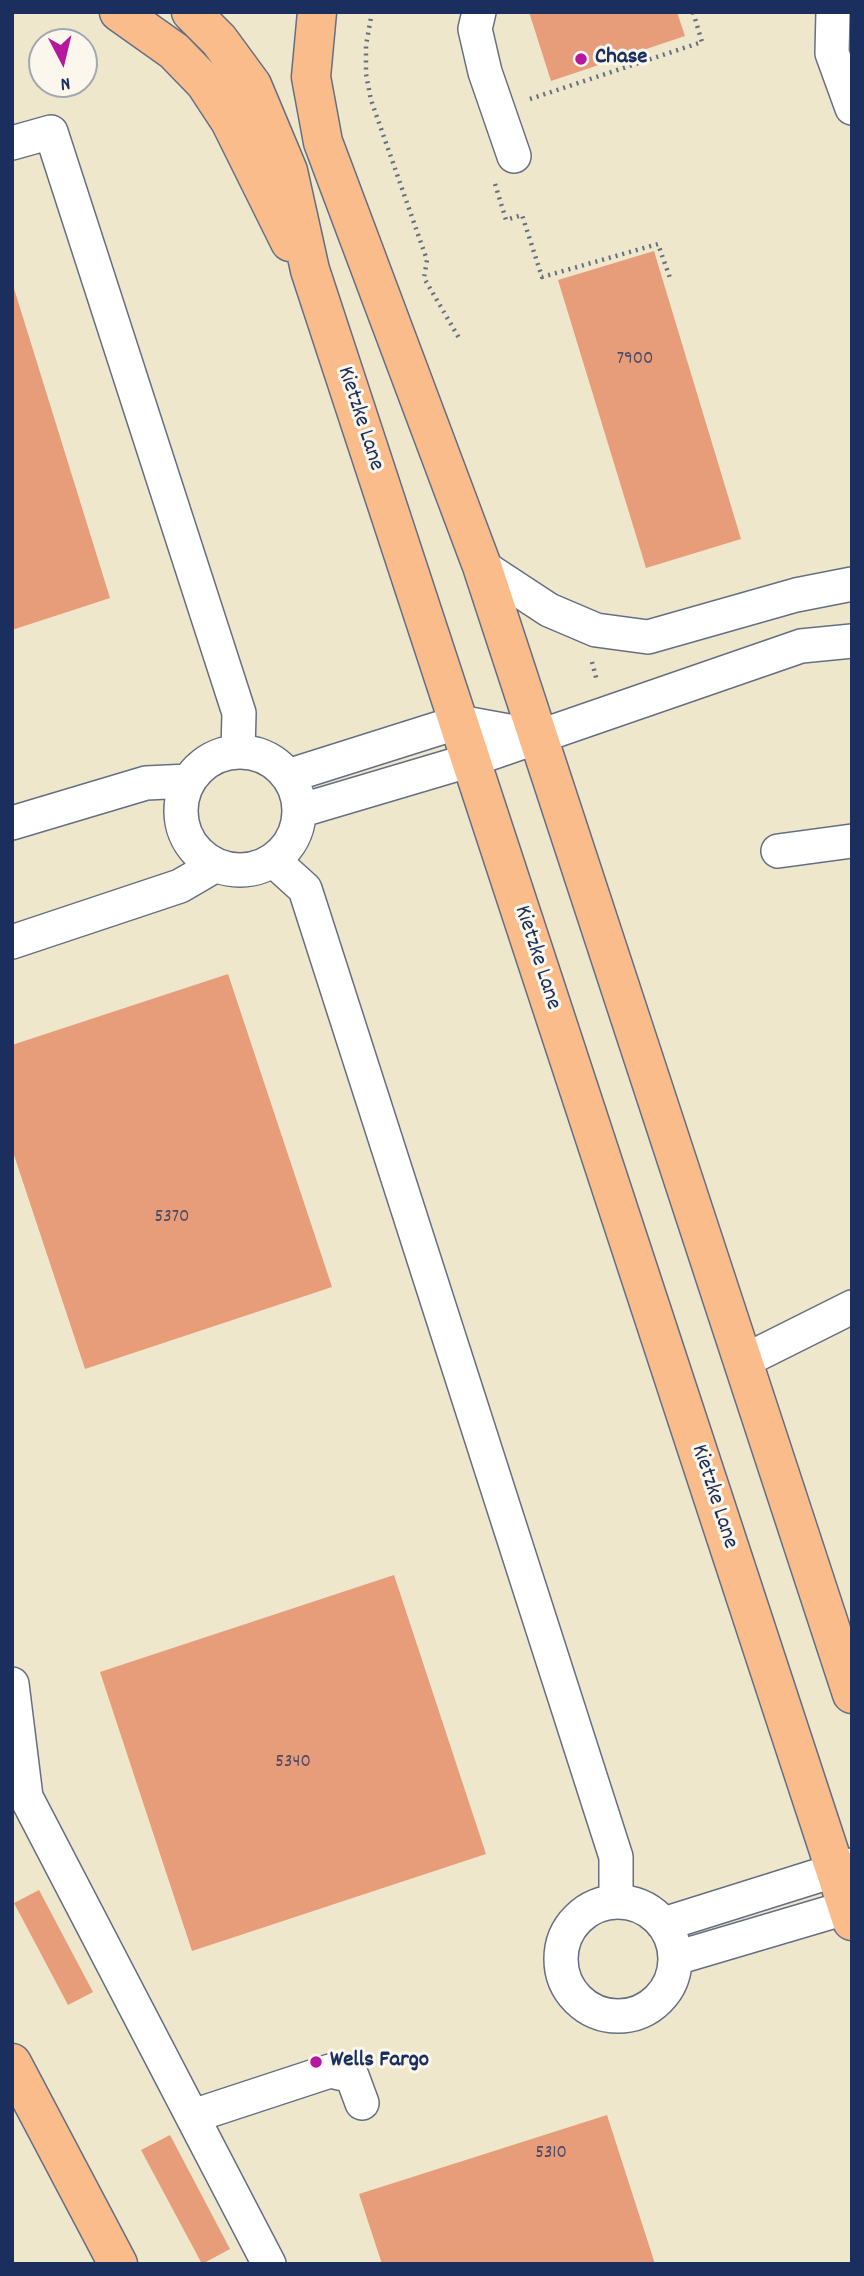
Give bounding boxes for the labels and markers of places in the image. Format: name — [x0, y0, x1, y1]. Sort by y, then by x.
place label: Chase — [595, 45, 647, 73]
marker: Chase — [573, 51, 589, 67]
place label: Wells Fargo — [330, 2048, 429, 2076]
marker: Wells Fargo — [308, 2054, 324, 2070]

